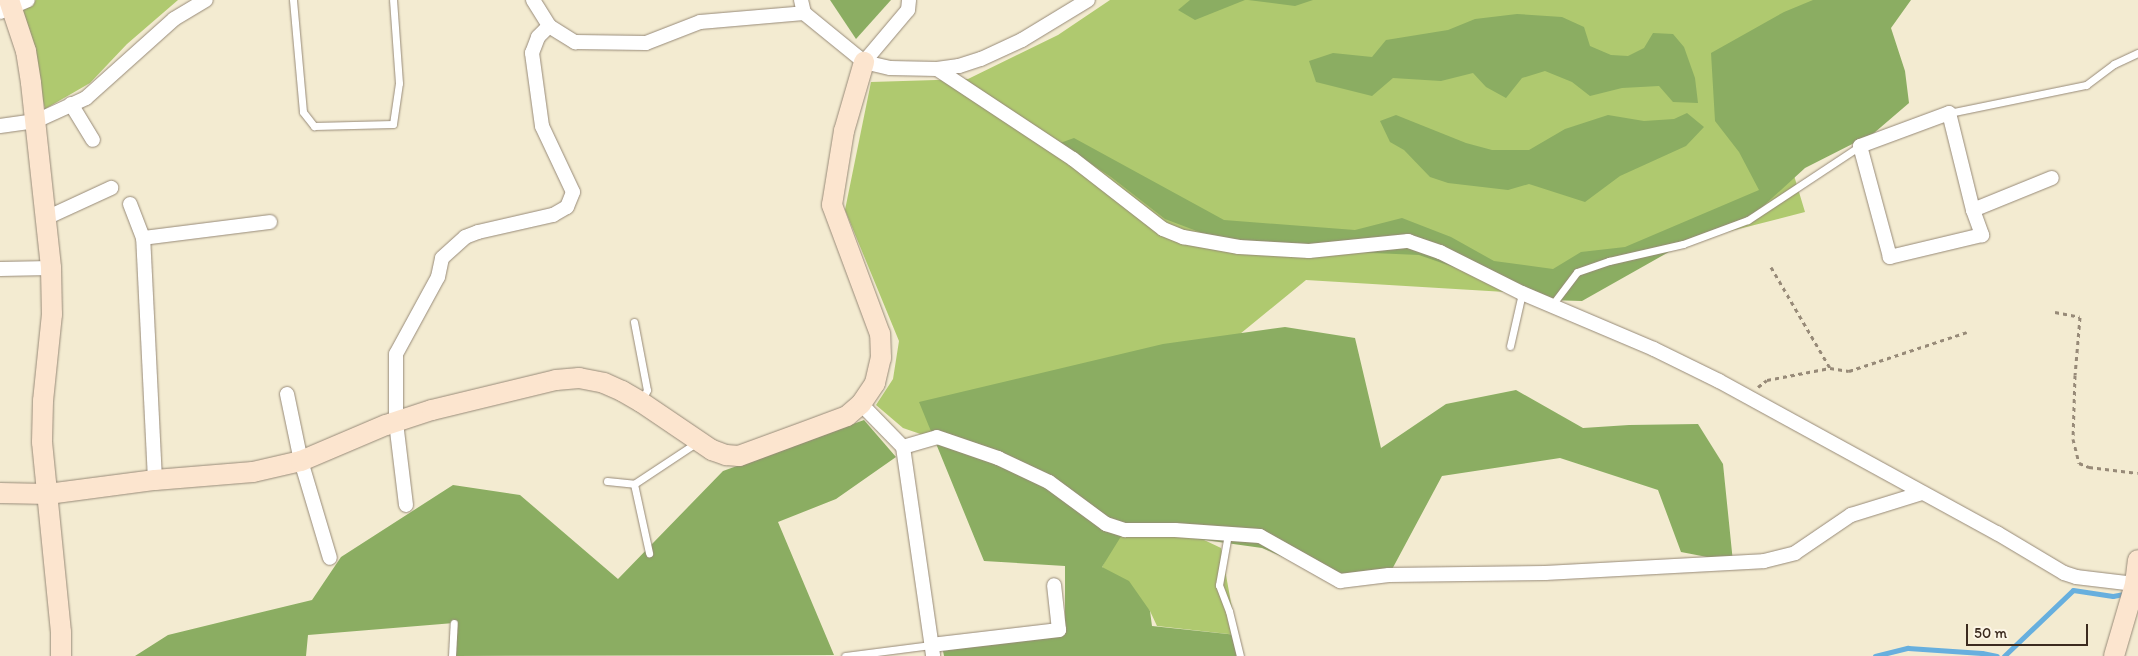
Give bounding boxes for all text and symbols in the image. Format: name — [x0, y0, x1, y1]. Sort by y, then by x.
scale bar — [1968, 614, 2090, 646]
text: 50 m — [1974, 624, 2007, 642]

